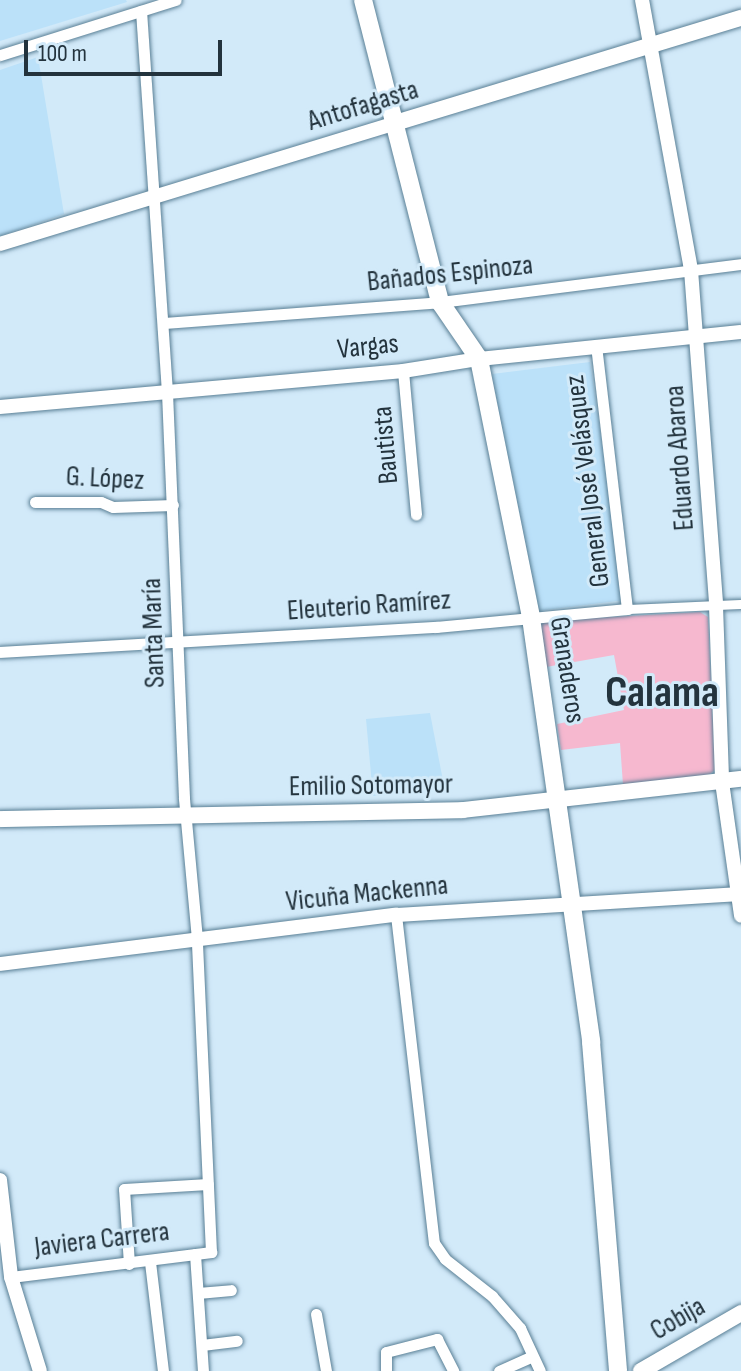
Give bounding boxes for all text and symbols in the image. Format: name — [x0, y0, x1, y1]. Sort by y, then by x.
scale bar — [28, 24, 226, 74]
text: 100 m — [38, 39, 87, 68]
street label: Antofagasta — [304, 73, 422, 139]
street label: Bañados Espinoza — [365, 249, 535, 299]
street label: Vargas — [336, 327, 400, 367]
street label: General José Velásquez — [558, 373, 618, 589]
street label: Eduardo Abaroa — [658, 384, 702, 532]
street label: Bautista — [366, 405, 406, 485]
street label: G. López — [65, 460, 145, 498]
street label: Santa María — [135, 577, 173, 689]
street label: Eleuterio Ramírez — [286, 584, 452, 628]
street label: Granaderos — [542, 614, 592, 726]
district label: Calama — [605, 667, 719, 719]
street label: Emilio Sotomayor — [289, 768, 453, 804]
street label: Vicuña Mackenna — [284, 869, 450, 919]
street label: Javiera Carrera — [33, 1215, 171, 1265]
street label: Cobija — [645, 1290, 711, 1348]

